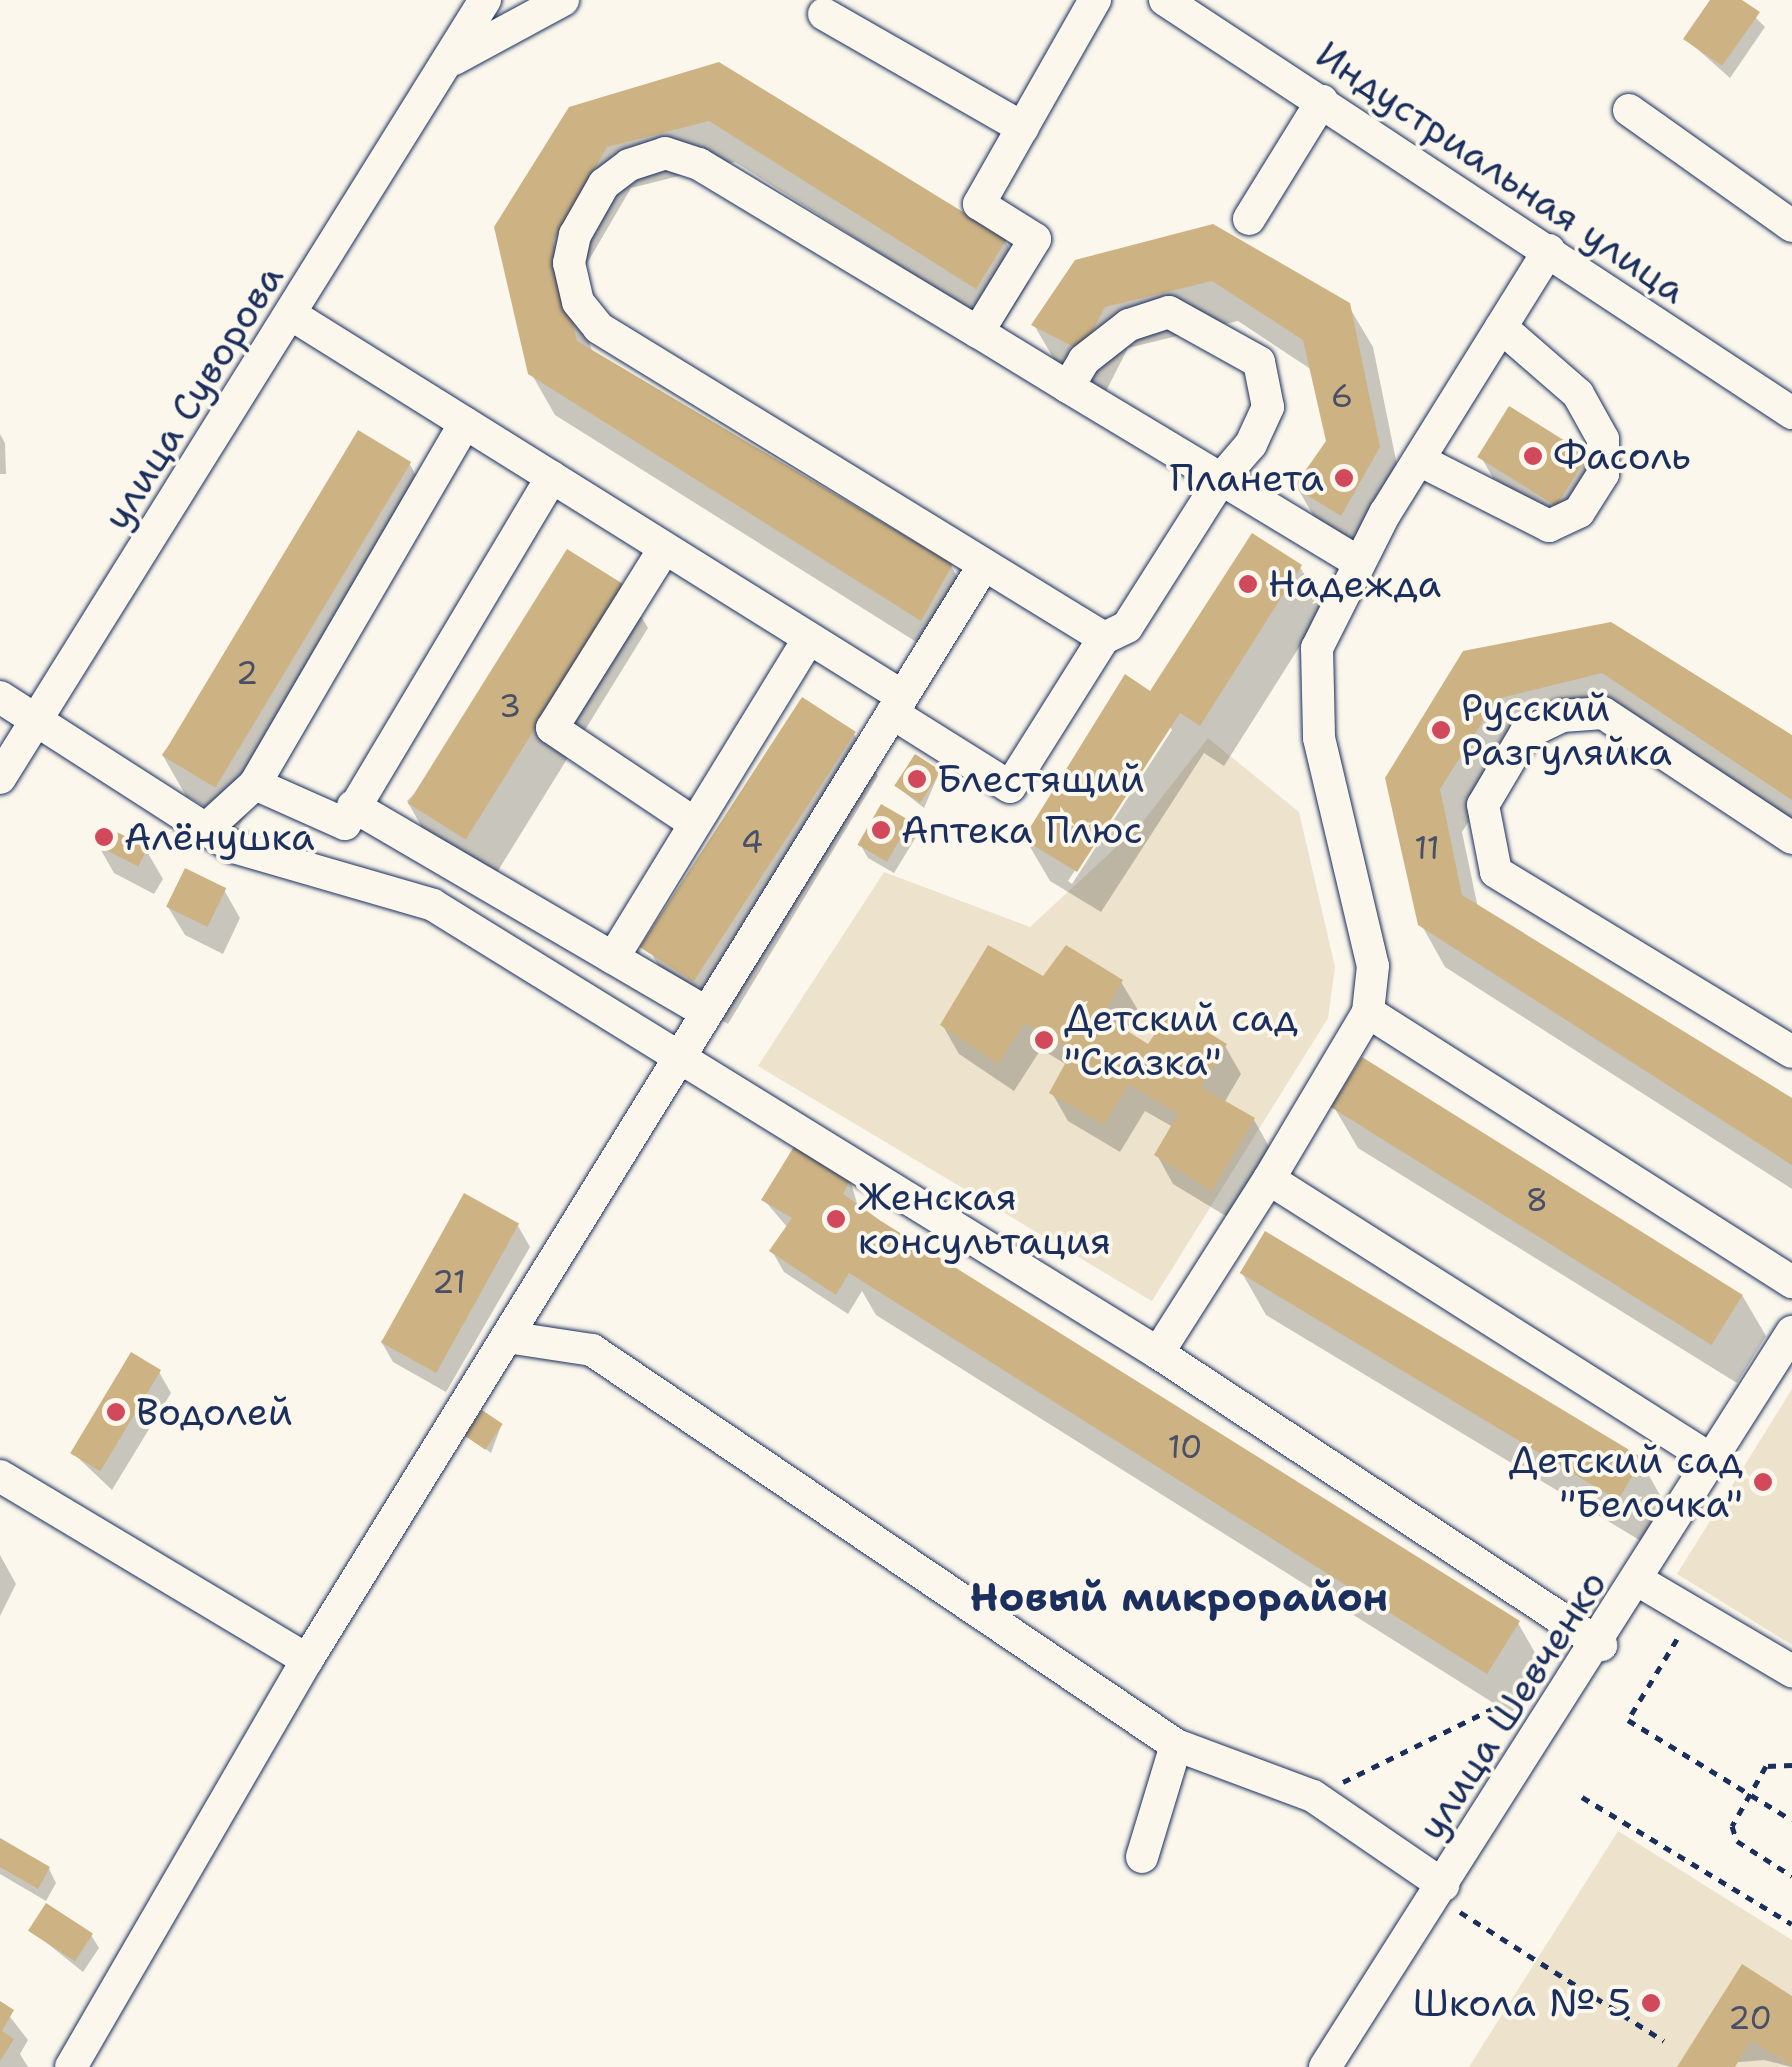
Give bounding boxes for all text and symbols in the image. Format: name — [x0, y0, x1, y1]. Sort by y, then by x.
street label: Индустриальная улица — [1308, 31, 1694, 313]
street label: улица Суворова — [93, 256, 293, 538]
house number: 6 — [1331, 377, 1353, 415]
place label: Фасоль — [1553, 433, 1691, 479]
marker: Фасоль — [1522, 445, 1544, 467]
place label: Планета — [1170, 455, 1324, 501]
marker: Планета — [1333, 467, 1355, 489]
place label: Надежда — [1268, 561, 1441, 607]
marker: Надежда — [1237, 573, 1259, 595]
house number: 2 — [236, 654, 258, 692]
place label: Русский Разгуляйка — [1461, 685, 1672, 774]
house number: 3 — [499, 687, 521, 725]
marker: Русский Разгуляйка — [1430, 719, 1452, 741]
place label: Блестящий — [937, 756, 1145, 802]
marker: Блестящий — [906, 768, 928, 790]
place label: Аптека Плюс — [901, 807, 1143, 853]
place label: Алёнушка — [124, 814, 315, 860]
marker: Аптека Плюс — [870, 819, 892, 841]
house number: 4 — [741, 823, 763, 861]
marker: Алёнушка — [93, 826, 115, 848]
house number: 11 — [1414, 829, 1440, 867]
place label: Детский сад "Сказка" — [1064, 995, 1298, 1084]
marker: Детский сад "Сказка" — [1033, 1029, 1055, 1051]
place label: Женская консультация — [858, 1174, 1111, 1264]
house number: 8 — [1526, 1181, 1548, 1219]
marker: Женская консультация — [823, 1206, 849, 1232]
house number: 21 — [432, 1263, 466, 1301]
place label: Водолей — [136, 1389, 293, 1435]
marker: Водолей — [105, 1401, 127, 1423]
house number: 10 — [1168, 1428, 1202, 1466]
place label: Детский сад "Белочка" — [1509, 1437, 1743, 1526]
marker: Детский сад "Белочка" — [1752, 1471, 1774, 1493]
street label: улица Шевченко — [1408, 1562, 1616, 1848]
district label: Новый микрорайон — [970, 1573, 1388, 1621]
place label: Школа № 5 — [1413, 1980, 1631, 2026]
marker: Школа № 5 — [1640, 1992, 1662, 2014]
house number: 20 — [1728, 1999, 1772, 2037]

